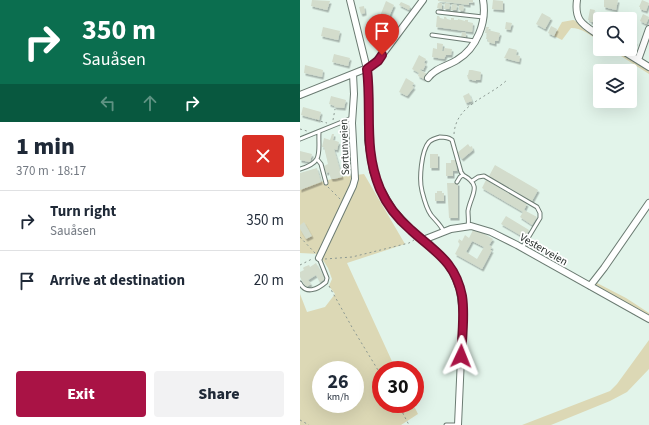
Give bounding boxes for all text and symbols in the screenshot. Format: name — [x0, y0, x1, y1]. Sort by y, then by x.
text: 350 m — [82, 10, 156, 50]
map controls — [593, 12, 637, 108]
button: search — [593, 12, 637, 56]
pin — [365, 14, 399, 55]
icon: right — [16, 16, 68, 68]
icon: arrive — [371, 20, 393, 42]
text: Sauåsen — [82, 47, 146, 72]
button: layers — [593, 64, 637, 108]
icon: left — [97, 92, 119, 114]
icon: ahead — [139, 92, 161, 114]
icon: right — [181, 92, 203, 114]
street label: Sørtunveien — [336, 119, 353, 175]
text: 1 min — [16, 129, 75, 164]
button: close — [242, 135, 284, 177]
text: 370 m · 18:17 — [16, 162, 86, 180]
text: Turn right — [50, 201, 116, 222]
icon: right — [16, 210, 38, 232]
text: 350 m — [246, 210, 284, 231]
text: Sauåsen — [50, 222, 96, 240]
street label: Vesterveien — [517, 230, 571, 269]
icon: arrive — [16, 270, 38, 292]
text: Arrive at destination — [50, 270, 185, 291]
text: 20 m — [254, 270, 284, 291]
position arrow — [440, 335, 482, 377]
speed limit sign: 30 — [372, 361, 424, 413]
text: 26 — [327, 368, 349, 396]
button: Exit — [16, 371, 146, 417]
button: Share — [154, 371, 284, 417]
text: km/h — [327, 390, 349, 404]

